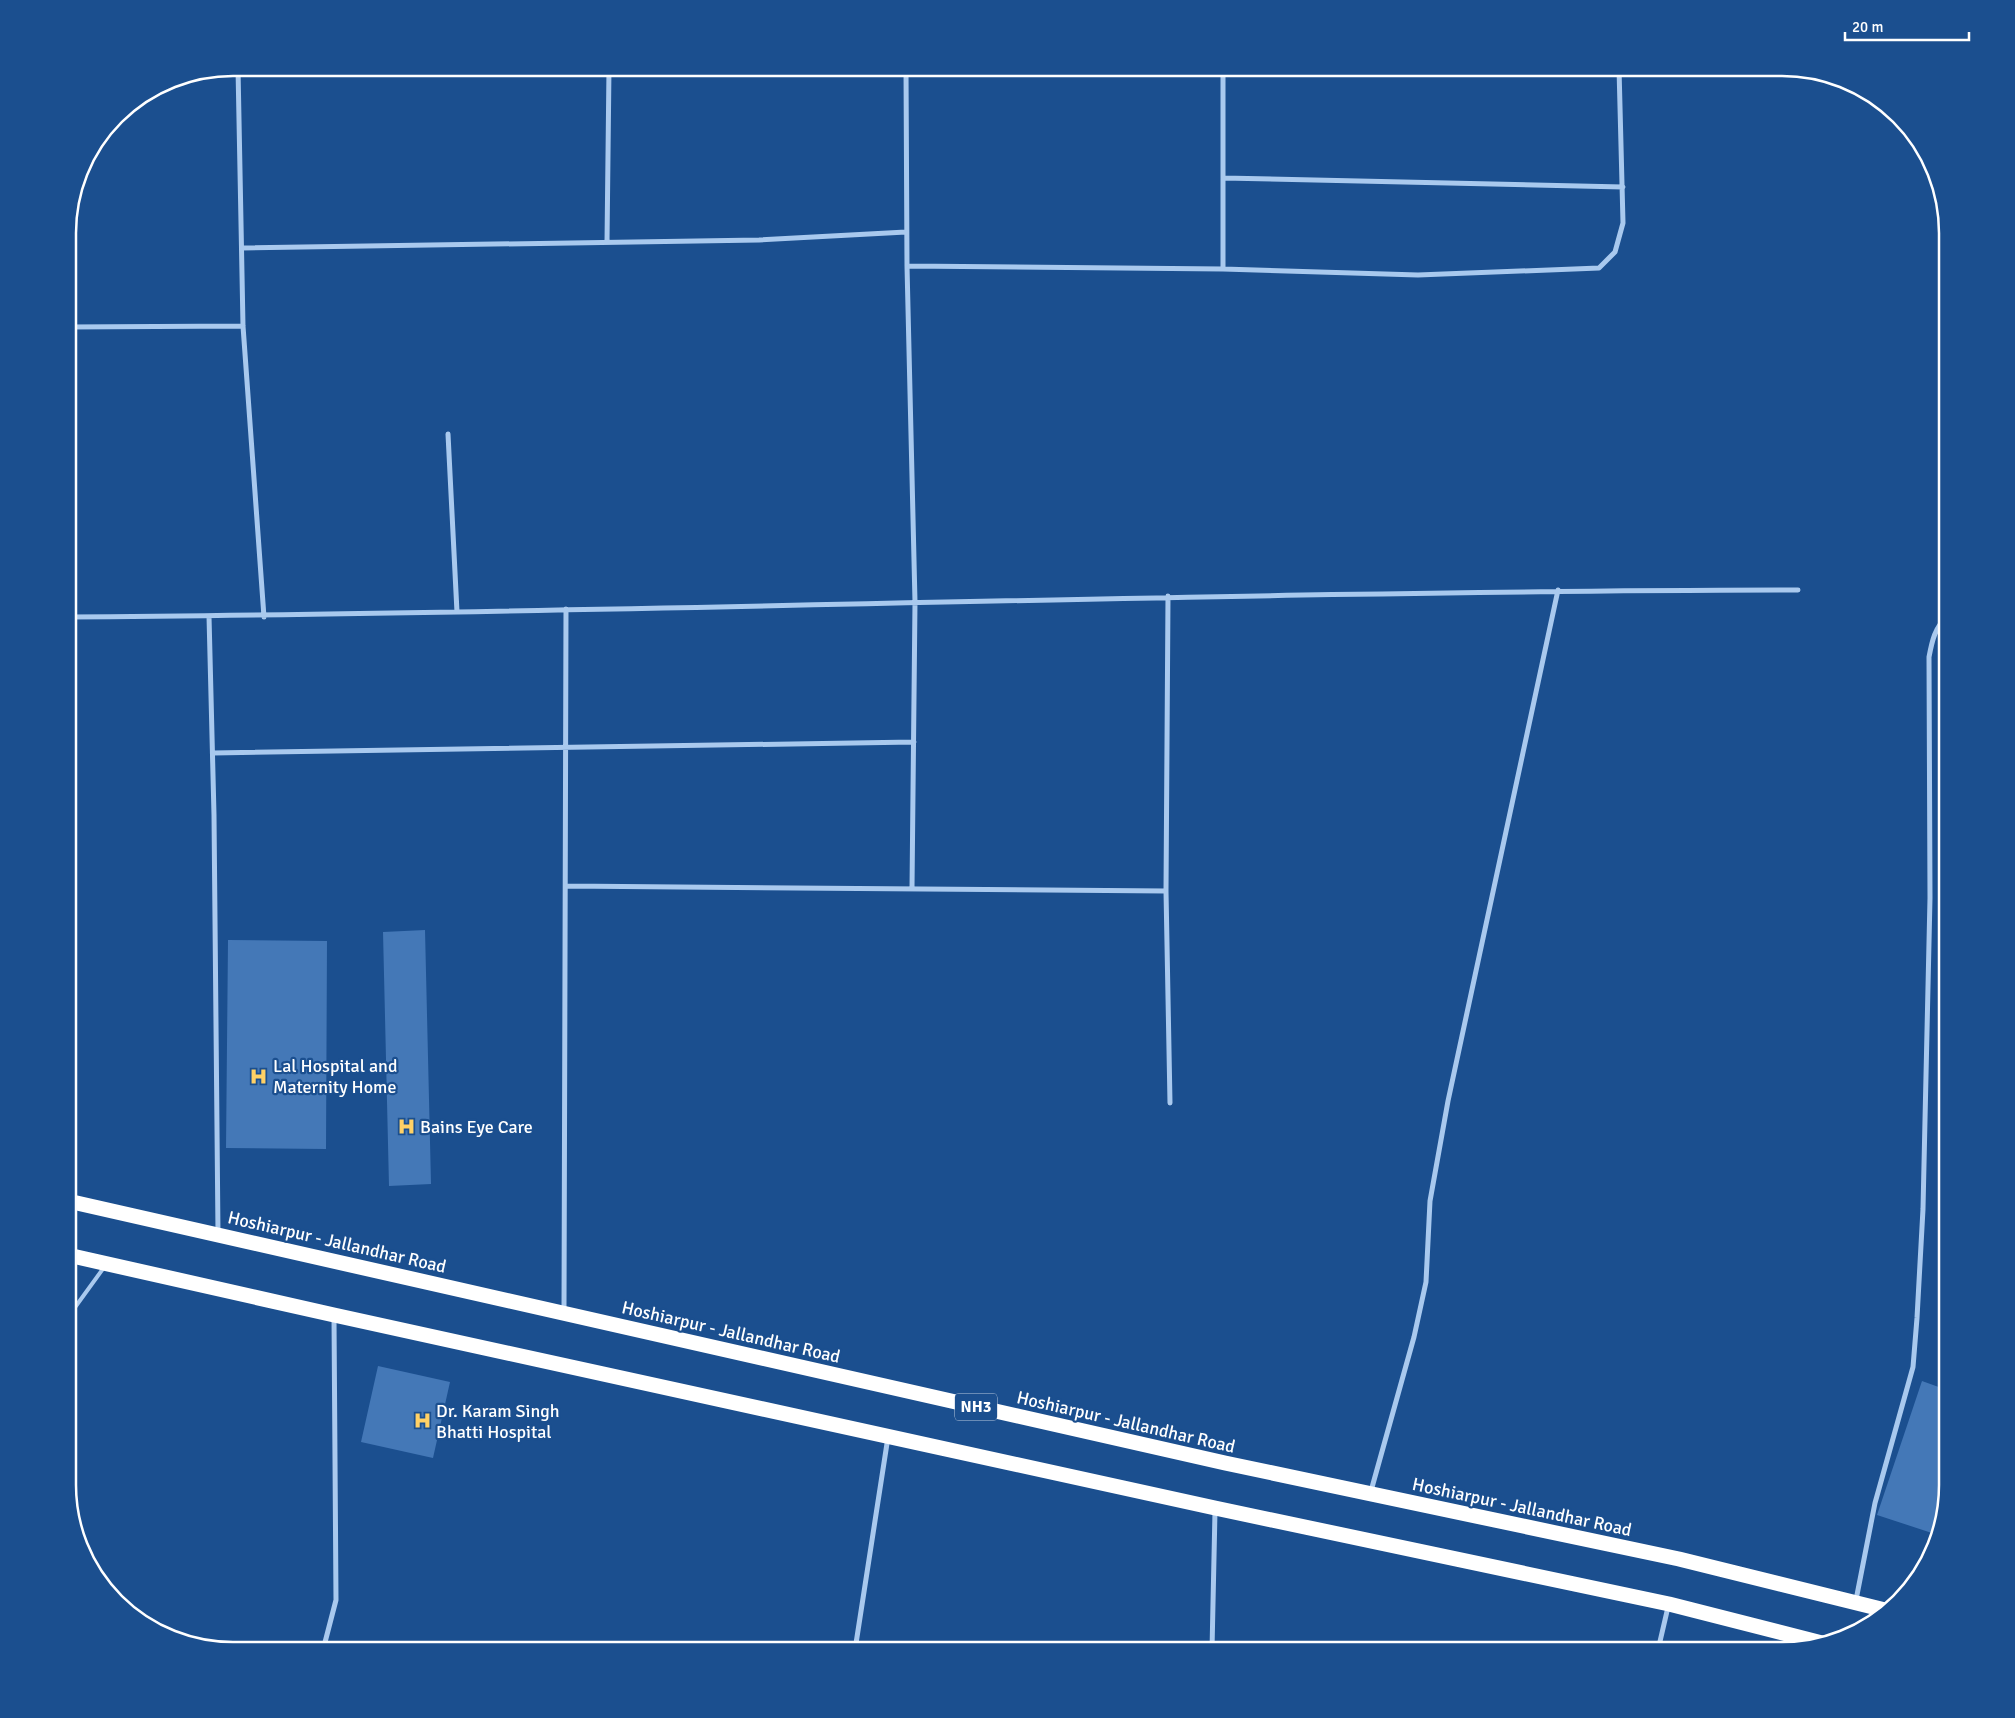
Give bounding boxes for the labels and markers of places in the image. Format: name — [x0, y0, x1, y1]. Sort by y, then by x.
place label: Lal Hospital and Maternity Home — [273, 1055, 397, 1098]
hospital icon: Lal Hospital and Maternity Home — [249, 1066, 269, 1086]
place label: Bains Eye Care — [420, 1116, 533, 1138]
hospital icon: Bains Eye Care — [396, 1117, 416, 1137]
place label: Dr. Karam Singh Bhatti Hospital — [436, 1400, 560, 1443]
hospital icon: Dr. Karam Singh Bhatti Hospital — [412, 1411, 432, 1431]

